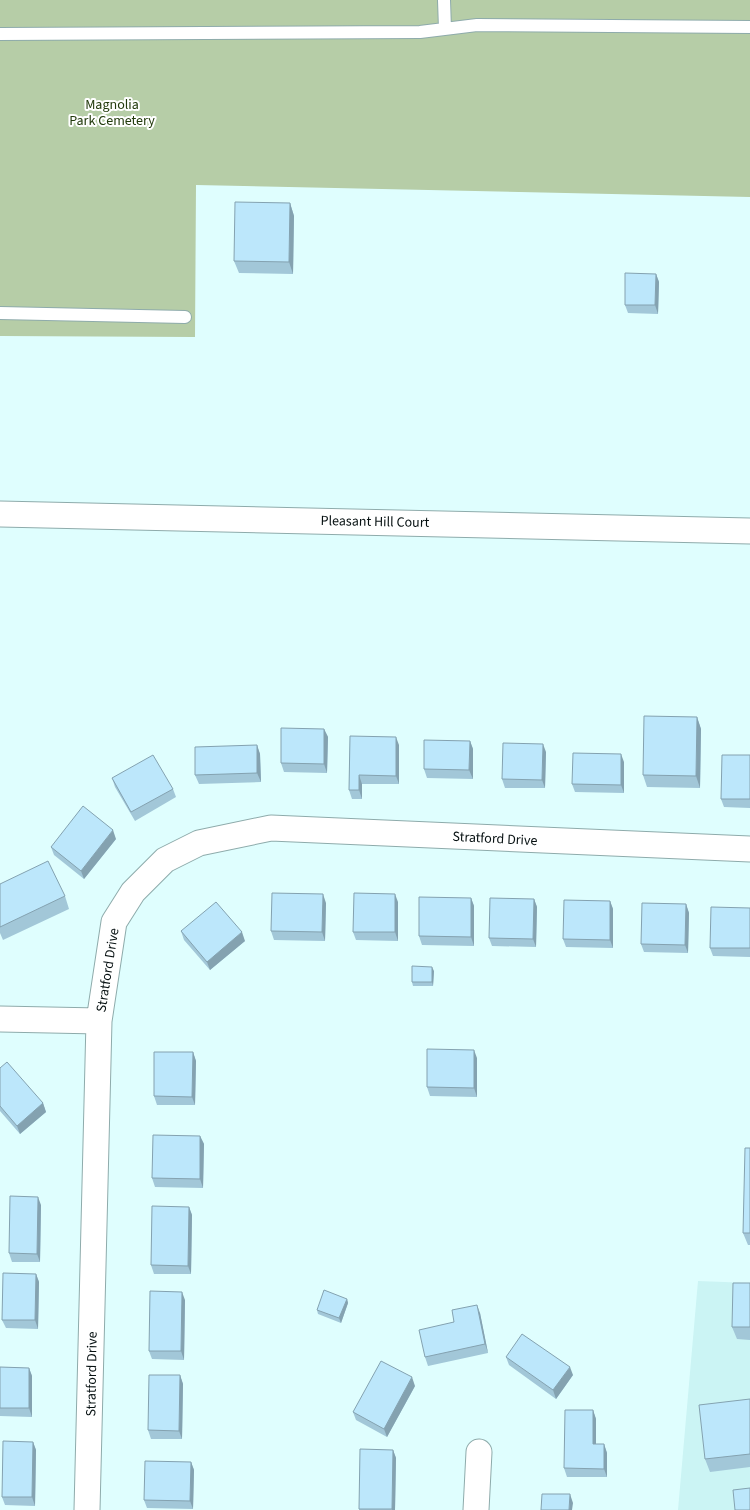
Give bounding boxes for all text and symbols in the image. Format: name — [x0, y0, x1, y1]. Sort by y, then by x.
park label: Magnolia Park Cemetery — [69, 95, 155, 131]
street label: Pleasant Hill Court — [320, 511, 430, 533]
street label: Stratford Drive — [452, 827, 538, 851]
street label: Stratford Drive — [91, 927, 125, 1014]
street label: Stratford Drive — [81, 1331, 103, 1417]

